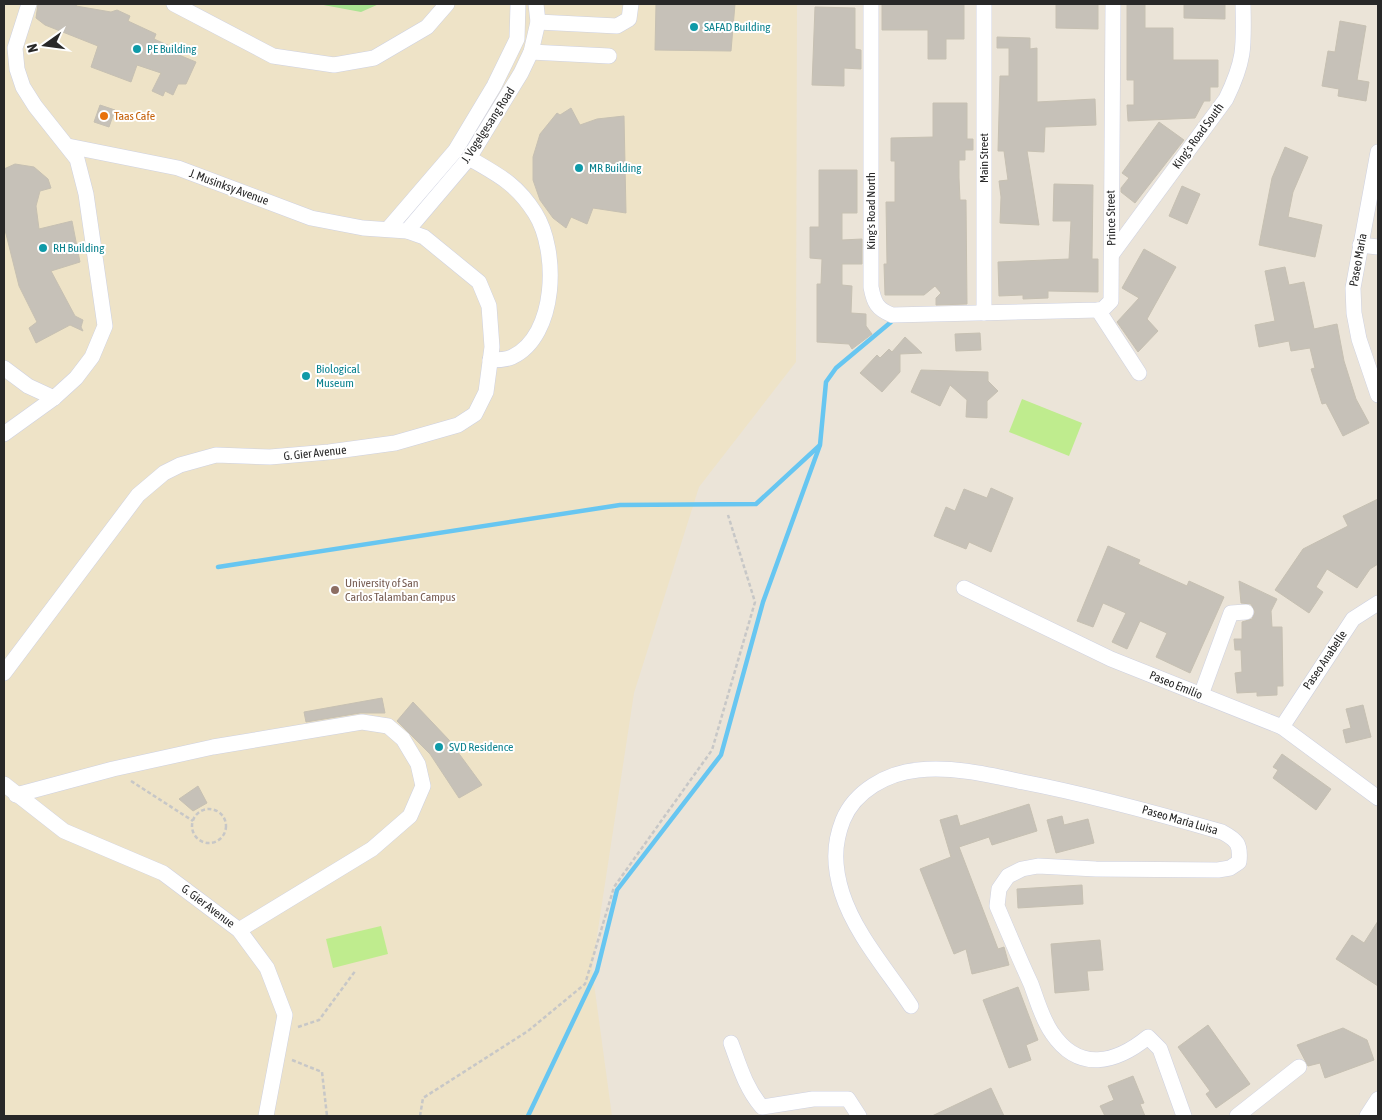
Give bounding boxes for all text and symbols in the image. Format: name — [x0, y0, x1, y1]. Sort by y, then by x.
north arrow — [20, 20, 70, 70]
place label: SAFAD Building — [704, 20, 771, 34]
marker: SAFAD Building — [688, 21, 700, 33]
text: N — [24, 42, 41, 54]
place label: PE Building — [147, 42, 197, 56]
marker: PE Building — [131, 43, 143, 55]
street label: J. Vogelgesang Road — [458, 84, 518, 166]
street label: King's Road South — [1169, 100, 1227, 172]
place label: Taas Cafe — [114, 109, 155, 123]
marker: Taas Cafe — [98, 110, 110, 122]
street label: Main Street — [977, 132, 991, 183]
place label: MR Building — [589, 161, 642, 175]
marker: MR Building — [573, 162, 585, 174]
street label: J. Musinksy Avenue — [187, 166, 271, 208]
street label: King's Road North — [864, 172, 878, 250]
street label: Prince Street — [1104, 189, 1118, 246]
street label: Paseo Maria — [1346, 232, 1370, 288]
place label: RH Building — [53, 241, 105, 255]
marker: RH Building — [37, 242, 49, 254]
place label: Biological Museum — [316, 362, 361, 390]
marker: Biological Museum — [300, 370, 312, 382]
street label: G. Gier Avenue — [283, 443, 347, 463]
place label: University of San Carlos Talamban Campus — [345, 576, 456, 604]
marker: University of San Carlos Talamban Campus — [329, 584, 341, 596]
street label: Paseo Anabelle — [1300, 628, 1350, 692]
street label: Paseo Emilio — [1147, 668, 1205, 702]
place label: SVD Residence — [449, 740, 514, 754]
marker: SVD Residence — [433, 741, 445, 753]
street label: Paseo Maria Luisa — [1140, 802, 1220, 838]
street label: G. Gier Avenue — [179, 881, 237, 931]

